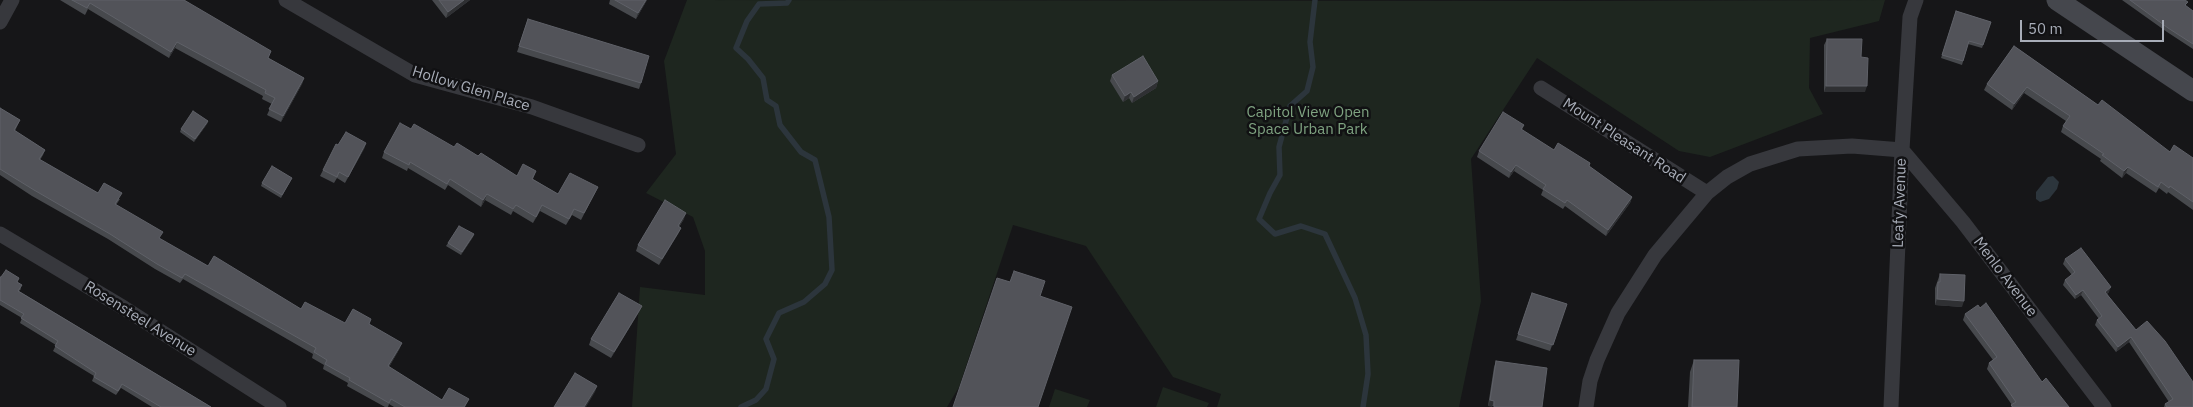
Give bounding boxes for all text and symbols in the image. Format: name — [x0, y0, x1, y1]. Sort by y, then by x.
scale bar — [2023, 10, 2167, 42]
text: 50 m — [2028, 19, 2063, 38]
street label: Hollow Glen Place — [410, 63, 532, 115]
street label: Mount Pleasant Road — [1559, 95, 1689, 187]
park label: Capitol View Open Space Urban Park — [1246, 104, 1370, 139]
street label: Leafy Avenue — [1889, 158, 1911, 248]
street label: Menlo Avenue — [1969, 234, 2041, 320]
street label: Rosensteel Avenue — [81, 277, 199, 361]

